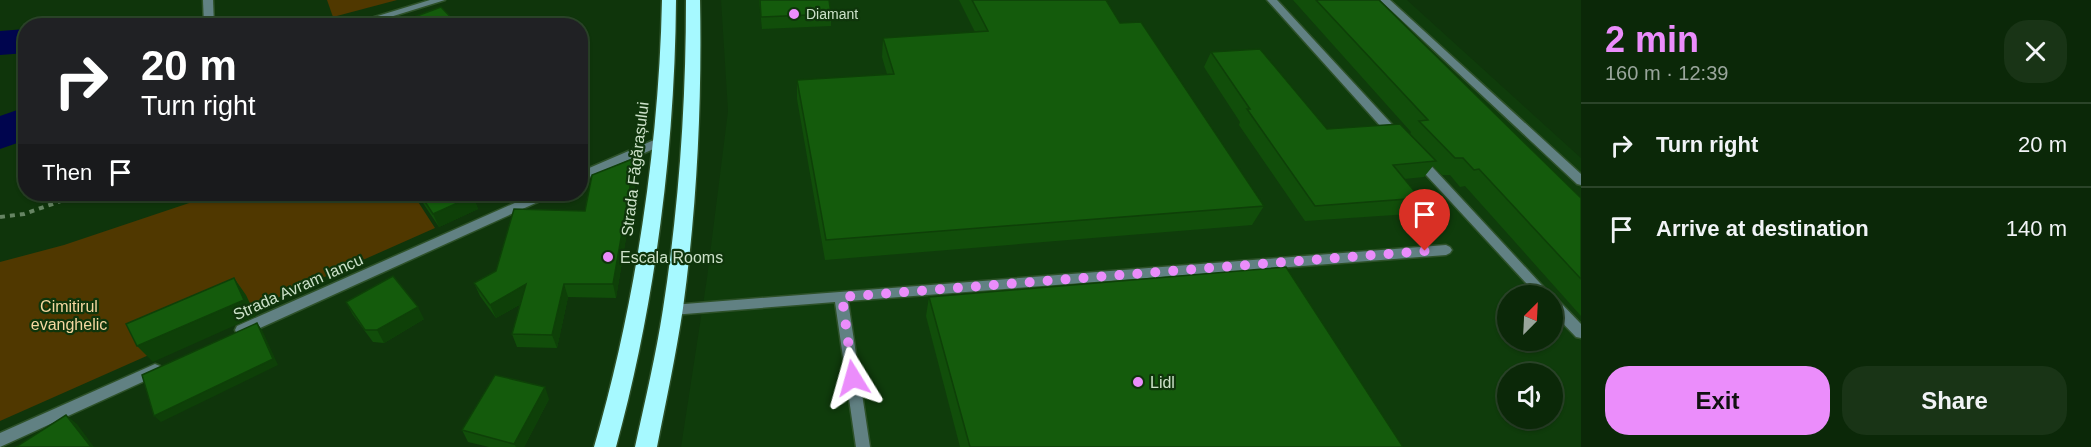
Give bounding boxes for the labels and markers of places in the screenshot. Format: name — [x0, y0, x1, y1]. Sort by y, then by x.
place label: Diamant — [806, 6, 858, 22]
marker: Diamant — [787, 7, 801, 21]
pin — [1399, 189, 1450, 251]
place label: Escala Rooms — [620, 249, 723, 266]
marker: Escala Rooms — [601, 250, 615, 264]
place label: Lidl — [1150, 374, 1175, 391]
marker: Lidl — [1131, 375, 1145, 389]

